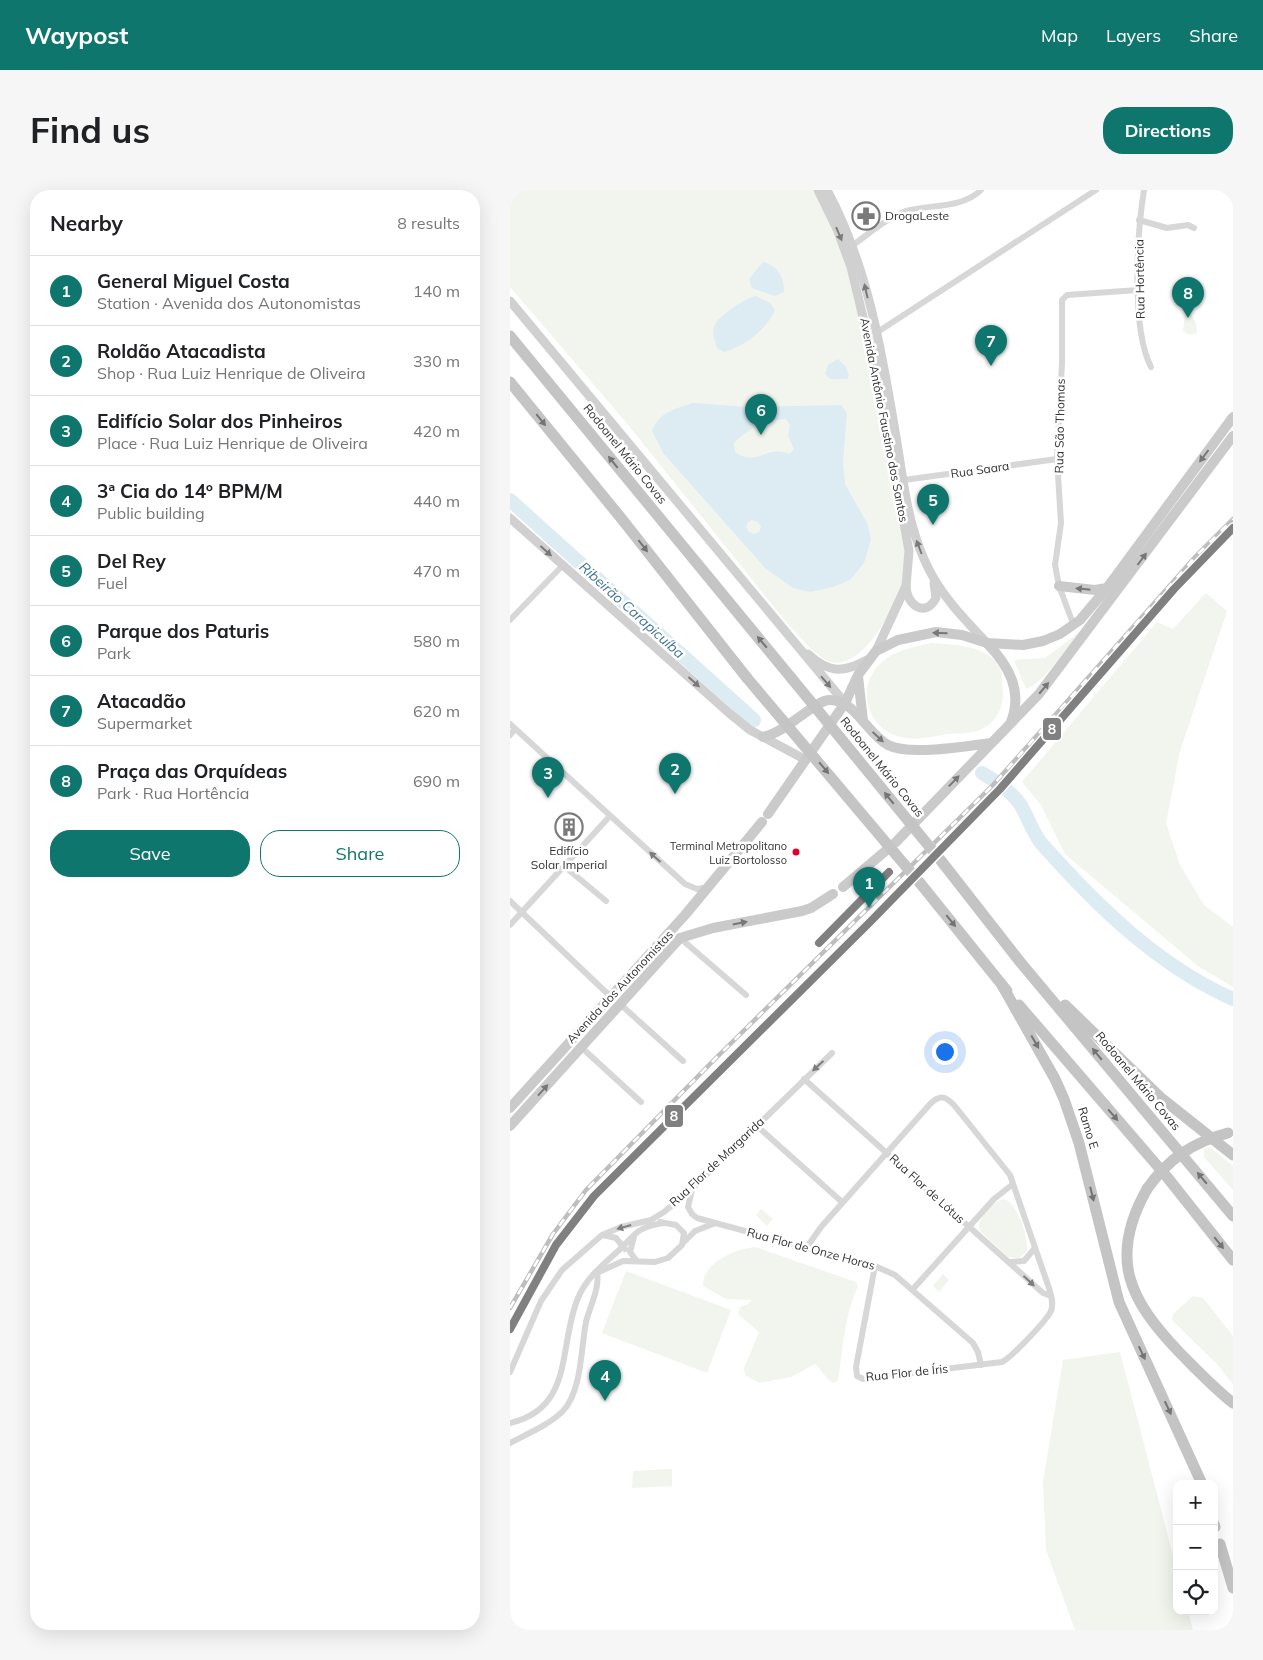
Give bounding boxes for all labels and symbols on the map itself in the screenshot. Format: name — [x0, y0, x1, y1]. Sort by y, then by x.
pharmacy icon: DrogaLeste — [851, 201, 881, 231]
place label: DrogaLeste — [885, 208, 949, 223]
one-way arrow — [836, 227, 844, 241]
street label: Rua Hortência — [1131, 239, 1148, 319]
pin: 8 — [1172, 277, 1204, 318]
one-way arrow — [862, 284, 870, 299]
street label: Avenida Antônio Faustino dos Santos — [857, 316, 912, 523]
pin: 7 — [975, 325, 1007, 366]
street label: Rua São Thomas — [1051, 378, 1068, 474]
pin: 6 — [745, 394, 777, 435]
street label: Rodoanel Mário Covas — [580, 401, 670, 507]
one-way arrow — [535, 413, 546, 426]
one-way arrow — [1199, 449, 1209, 463]
one-way arrow — [608, 455, 619, 468]
street label: Rua Saara — [950, 458, 1010, 481]
pin: 5 — [917, 484, 949, 525]
one-way arrow — [638, 539, 649, 552]
one-way arrow — [915, 539, 923, 554]
one-way arrow — [540, 545, 553, 556]
one-way arrow — [1137, 552, 1147, 566]
water label: Ribeirão Carapicuíba — [576, 558, 688, 662]
one-way arrow — [1075, 585, 1091, 593]
one-way arrow — [932, 629, 948, 637]
one-way arrow — [757, 636, 768, 649]
one-way arrow — [820, 675, 832, 687]
one-way arrow — [687, 676, 699, 688]
one-way arrow — [1038, 682, 1049, 695]
street label: Rodoanel Mário Covas — [837, 714, 927, 820]
line badge: 8 — [1042, 717, 1062, 741]
text: 8 — [1048, 720, 1056, 738]
one-way arrow — [872, 731, 884, 743]
pin: 2 — [659, 753, 691, 794]
pin: 3 — [532, 757, 564, 798]
one-way arrow — [818, 762, 829, 775]
one-way arrow — [948, 775, 960, 787]
one-way arrow — [884, 791, 895, 804]
building icon: Edifício Solar Imperial — [554, 812, 584, 842]
place label: Terminal Metropolitano Luiz Bortolosso — [670, 839, 787, 867]
place label: Edifício Solar Imperial — [531, 843, 607, 872]
marker: Terminal Metropolitano Luiz Bortolosso — [791, 847, 801, 857]
one-way arrow — [650, 851, 662, 863]
pin: 1 — [853, 867, 885, 908]
one-way arrow — [945, 914, 956, 927]
one-way arrow — [733, 918, 749, 926]
street label: Avenida dos Autonomistas — [563, 927, 676, 1046]
street label: Rodoanel Mário Covas — [1093, 1028, 1184, 1133]
one-way arrow — [1030, 1036, 1039, 1049]
your location — [932, 1039, 958, 1065]
one-way arrow — [1092, 1047, 1103, 1060]
one-way arrow — [812, 1060, 824, 1072]
one-way arrow — [537, 1085, 549, 1097]
line badge: 8 — [664, 1104, 684, 1128]
street label: Ramo E — [1075, 1105, 1102, 1151]
text: 8 — [670, 1107, 678, 1125]
one-way arrow — [1108, 1108, 1119, 1121]
street label: Rua Flor de Margarida — [666, 1114, 767, 1209]
street label: Rua Flor de Lótus — [886, 1151, 968, 1227]
one-way arrow — [1196, 1172, 1207, 1185]
one-way arrow — [1088, 1186, 1096, 1201]
one-way arrow — [617, 1223, 632, 1231]
street label: Rua Flor de Onze Horas — [745, 1224, 877, 1273]
one-way arrow — [1214, 1236, 1224, 1249]
one-way arrow — [1023, 1275, 1036, 1286]
one-way arrow — [1138, 1346, 1146, 1360]
pin: 4 — [589, 1360, 621, 1401]
street label: Rua Flor de Íris — [865, 1361, 949, 1384]
one-way arrow — [1164, 1401, 1172, 1415]

